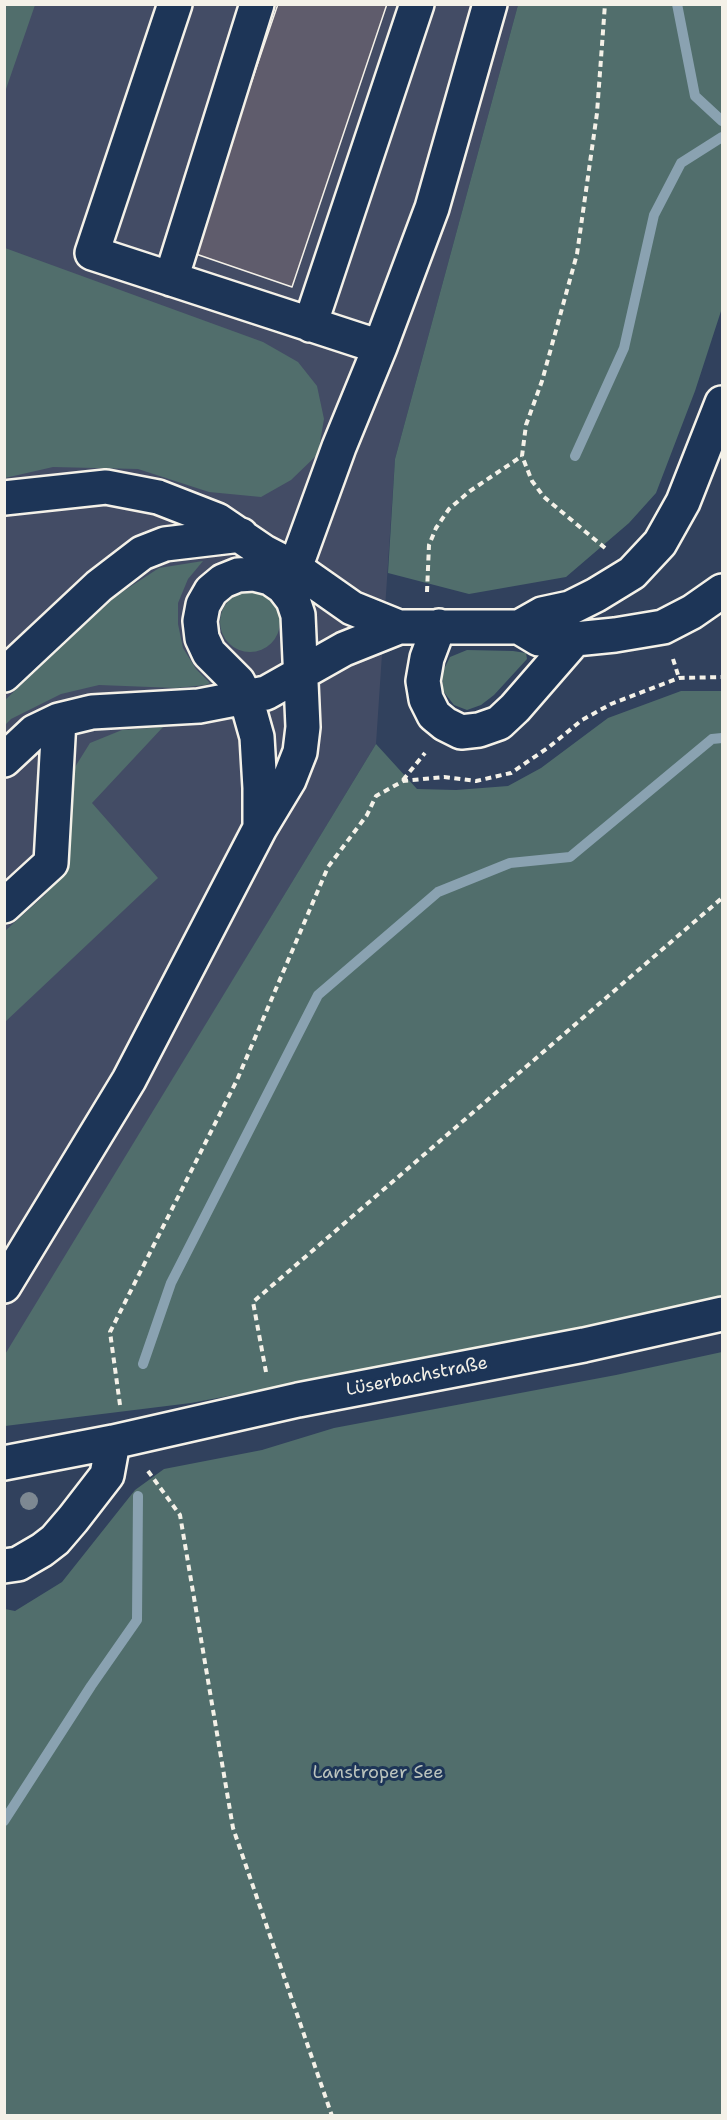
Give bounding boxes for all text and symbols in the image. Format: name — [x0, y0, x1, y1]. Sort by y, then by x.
street label: Lüserbachstraße — [344, 1353, 490, 1401]
park label: Lanstroper See — [312, 1762, 444, 1784]

